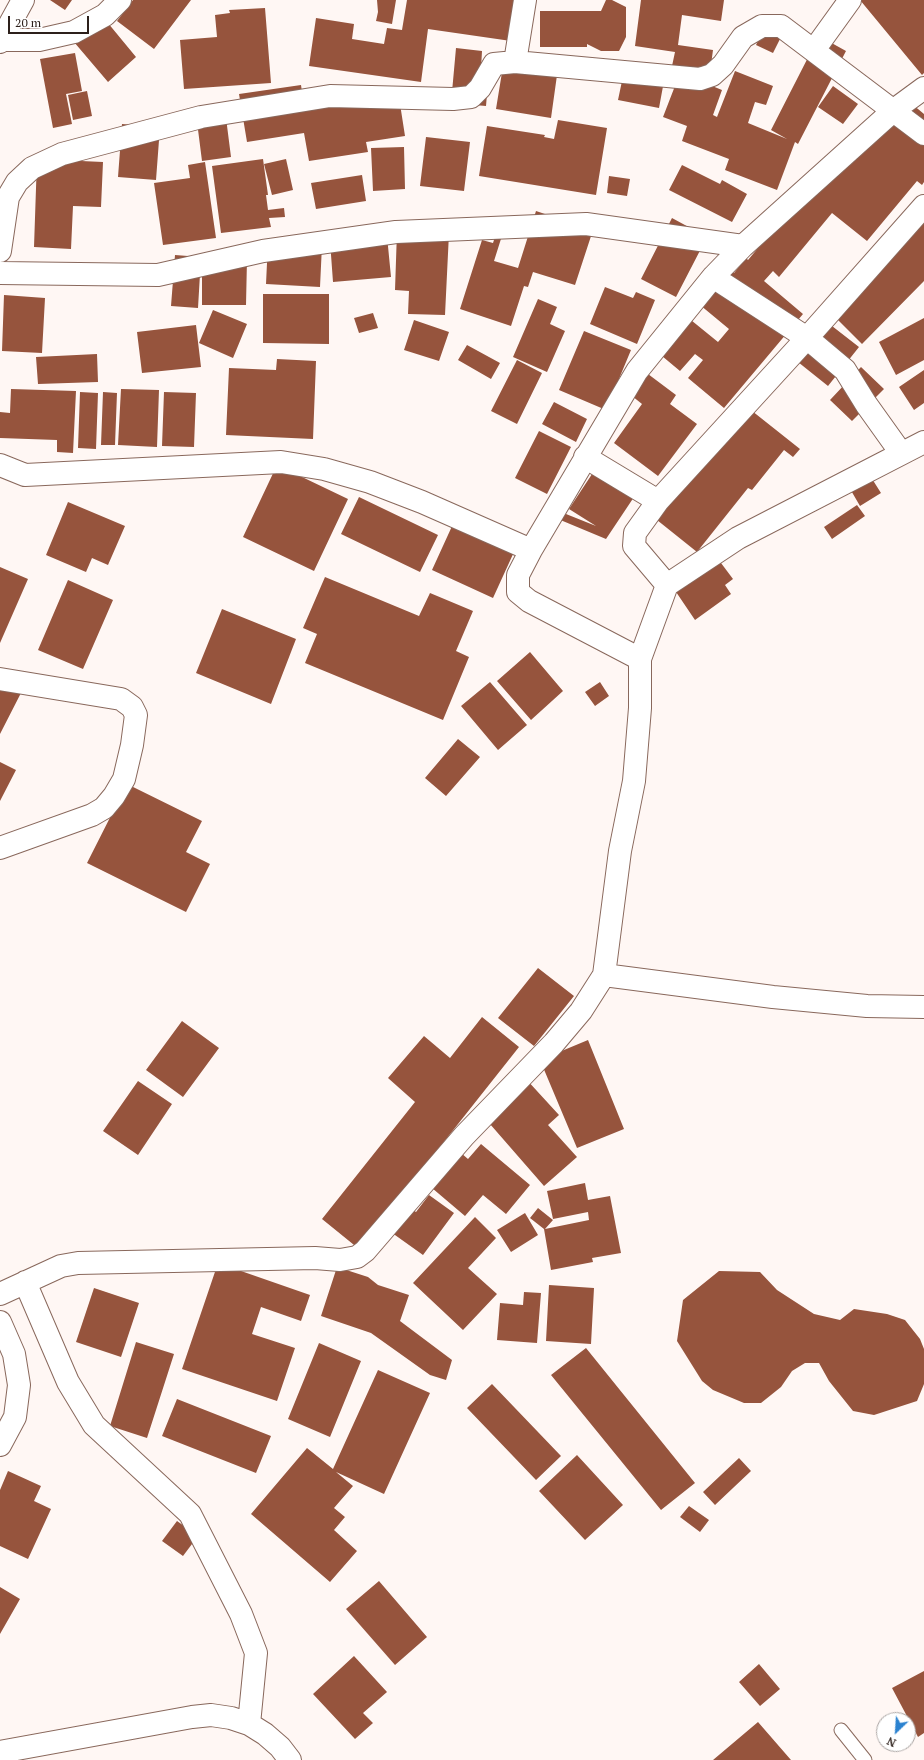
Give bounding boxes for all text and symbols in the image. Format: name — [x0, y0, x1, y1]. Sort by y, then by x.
scale bar — [10, 8, 91, 34]
text: 20 m — [15, 15, 41, 30]
north arrow — [876, 1712, 916, 1752]
text: N — [885, 1734, 898, 1750]

